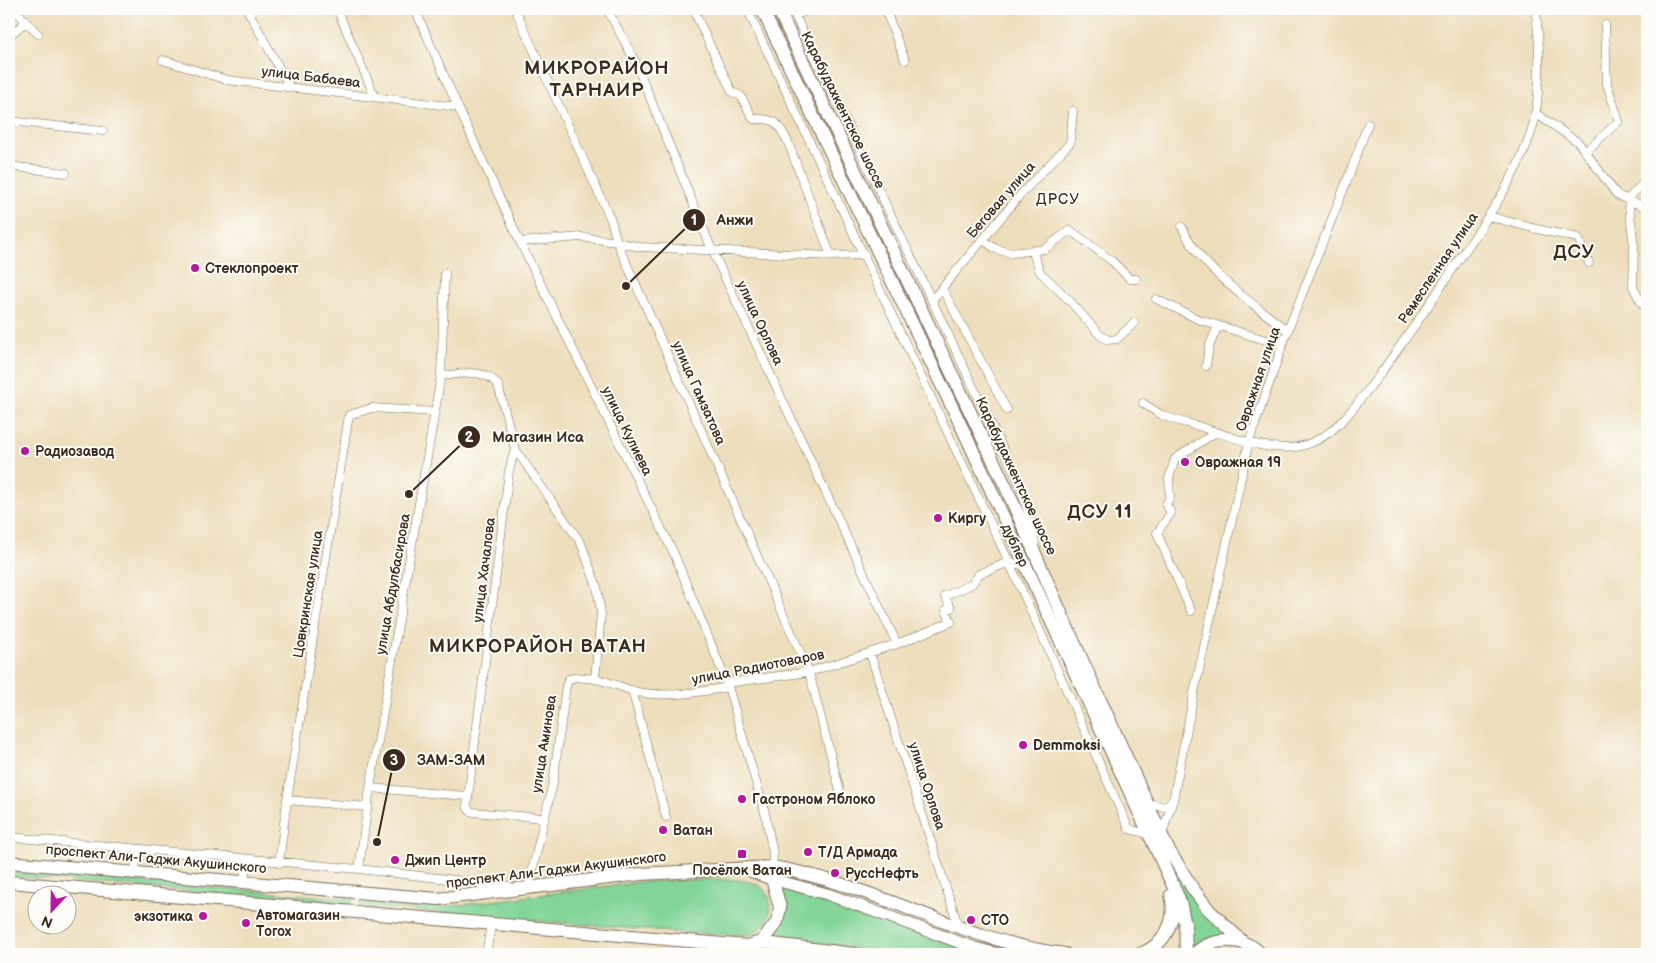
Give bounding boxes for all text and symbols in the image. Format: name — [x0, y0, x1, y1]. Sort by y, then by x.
street label: Карабудахкентское шоссе — [797, 29, 889, 192]
district label: МИКРОРАЙОН ТАРНАИР — [524, 56, 670, 102]
street label: улица Бабаева — [260, 62, 362, 92]
street label: Беговая улица — [963, 158, 1039, 242]
district label: ДРСУ — [1036, 190, 1080, 209]
callout: Анжи — [681, 205, 763, 235]
street label: Ремесленная улица — [1394, 208, 1482, 327]
text: 1 — [691, 211, 697, 230]
text: Анжи — [716, 211, 753, 230]
district label: ДСУ — [1553, 241, 1595, 264]
place label: Стеклопроект — [205, 260, 299, 277]
marker: Стеклопроект — [189, 262, 201, 274]
street label: улица Орлова — [733, 278, 787, 369]
street label: Овражная улица — [1232, 324, 1284, 434]
street label: улица Гамзатова — [668, 338, 730, 448]
street label: улица Кулиева — [598, 384, 656, 479]
street label: Карабудахкентское шоссе — [972, 394, 1060, 558]
callout: Магазин Иса — [457, 422, 593, 452]
text: 2 — [465, 428, 474, 447]
text: Магазин Иса — [492, 428, 584, 447]
place label: Радиозавод — [35, 443, 115, 460]
marker: Радиозавод — [19, 445, 31, 457]
place label: Овражная 19 — [1195, 454, 1281, 471]
marker: Овражная 19 — [1179, 456, 1191, 468]
district label: ДСУ 11 — [1067, 501, 1133, 524]
place label: Киргу — [948, 510, 986, 527]
street label: улица Абдулбасирова — [372, 511, 414, 656]
marker: Киргу — [932, 512, 944, 524]
street label: улица Хачалова — [469, 516, 499, 623]
street label: дублер — [998, 520, 1033, 570]
street label: Цовкринская улица — [290, 528, 327, 659]
district label: МИКРОРАЙОН ВАТАН — [429, 634, 647, 658]
street label: улица Радиотоваров — [690, 646, 826, 688]
street label: улица Аминова — [528, 693, 560, 794]
place label: Demmoksi — [1033, 737, 1100, 754]
marker: Demmoksi — [1017, 739, 1029, 751]
street label: улица Орлова — [905, 740, 949, 833]
callout: ЗАМ-ЗАМ — [382, 745, 495, 775]
text: 3 — [390, 751, 399, 770]
text: ЗАМ-ЗАМ — [417, 751, 485, 770]
place label: Гастроном Яблоко — [752, 791, 876, 808]
marker: Гастроном Яблоко — [736, 793, 748, 805]
place label: Ватан — [673, 822, 713, 839]
marker: Ватан — [657, 824, 669, 836]
street label: проспект Али-Гаджи Акушинского — [45, 841, 267, 877]
place label: Т/Д Армада — [818, 844, 898, 861]
marker: Т/Д Армада — [802, 846, 814, 858]
street label: проспект Али-Гаджи Акушинского — [445, 848, 667, 892]
marker: Посёлок Ватан — [736, 848, 748, 860]
place label: Джип Центр — [405, 852, 487, 869]
marker: Джип Центр — [389, 854, 401, 866]
place label: Посёлок Ватан — [692, 862, 792, 879]
place label: РуссНефть — [845, 865, 919, 882]
marker: РуссНефть — [829, 867, 841, 879]
north arrow — [28, 886, 78, 936]
place label: Автомагазин Тогох — [255, 907, 340, 940]
place label: экзотика — [134, 908, 194, 925]
marker: экзотика — [197, 910, 209, 922]
text: N — [39, 912, 55, 931]
place label: СТО — [981, 912, 1009, 929]
marker: СТО — [965, 914, 977, 926]
marker: Автомагазин Тогох — [240, 917, 252, 929]

